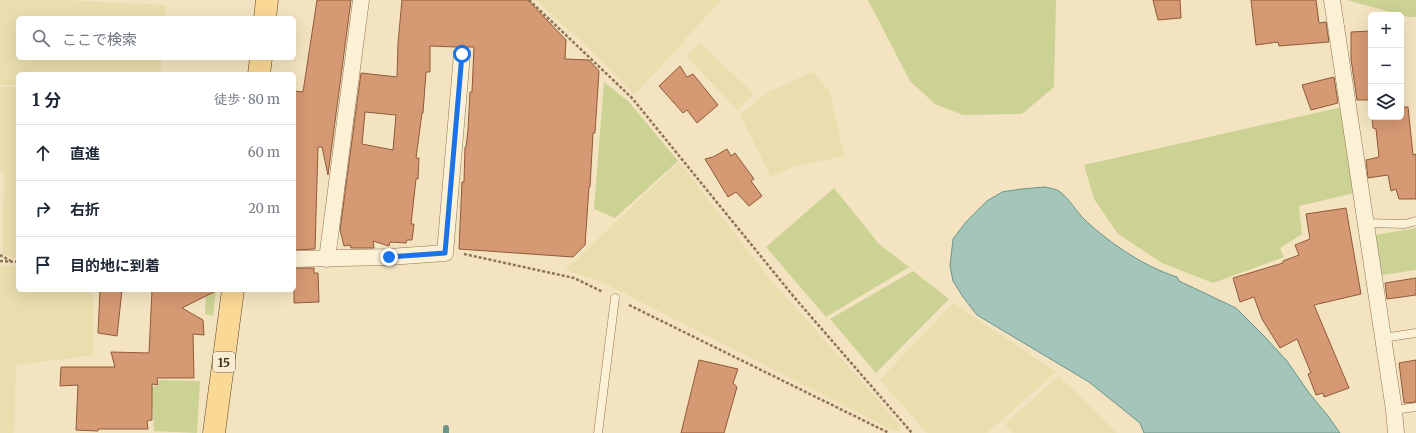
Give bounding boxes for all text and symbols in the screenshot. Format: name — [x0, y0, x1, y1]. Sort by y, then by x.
map controls — [1368, 12, 1404, 120]
button: + — [1368, 12, 1404, 48]
search box — [16, 16, 296, 60]
icon: search — [30, 27, 52, 49]
text: ここで検索 — [62, 30, 137, 49]
route start — [453, 45, 471, 63]
button: − — [1368, 48, 1404, 84]
button: layers — [1368, 84, 1404, 120]
text: 1 分 — [32, 89, 61, 111]
text: 徒歩 · 80 m — [214, 91, 280, 108]
icon: ahead — [32, 142, 54, 164]
text: 直進 — [70, 144, 100, 163]
text: 60 m — [248, 144, 280, 161]
icon: right — [32, 198, 54, 220]
text: 右折 — [70, 200, 100, 219]
text: 20 m — [248, 200, 280, 217]
route end — [380, 248, 398, 266]
icon: arrive — [32, 254, 54, 276]
text: 目的地に到着 — [70, 256, 160, 275]
road number: 15 — [213, 352, 235, 372]

